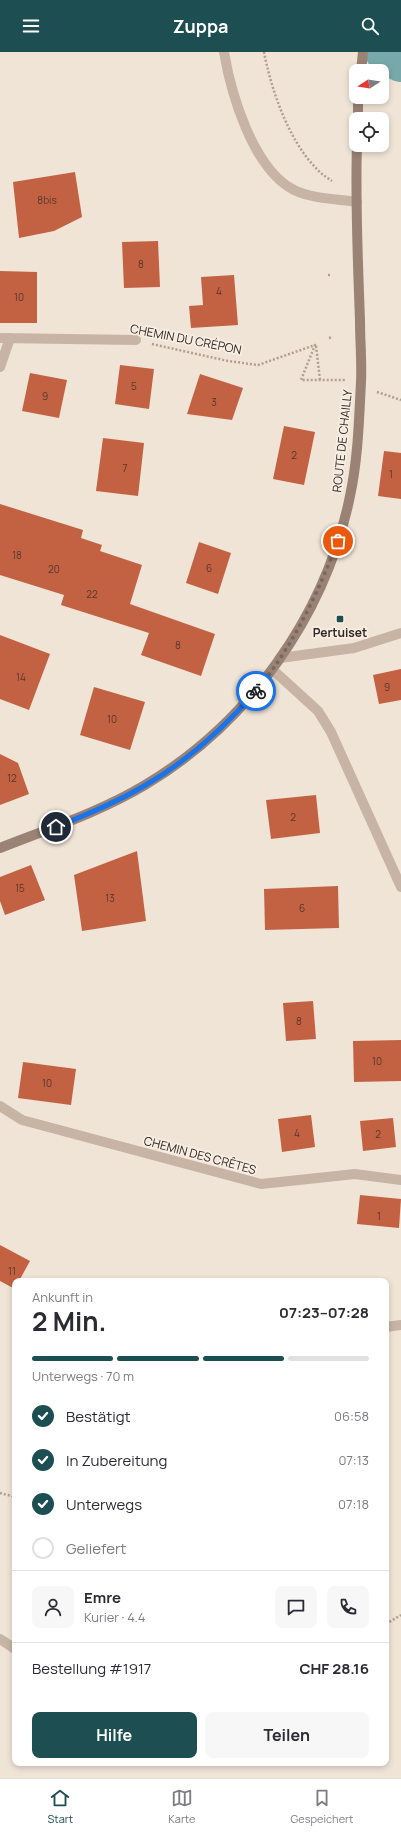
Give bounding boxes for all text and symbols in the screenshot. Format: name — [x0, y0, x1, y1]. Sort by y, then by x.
text: Zuppa — [173, 14, 228, 38]
icon: menu — [20, 15, 42, 37]
icon: search — [359, 15, 381, 37]
north arrow — [349, 64, 389, 104]
map controls — [349, 64, 389, 152]
button: locate — [349, 112, 389, 152]
house number: 8bis — [37, 193, 57, 207]
house number: 8 — [138, 257, 144, 271]
house number: 4 — [216, 284, 222, 298]
house number: 10 — [14, 290, 24, 304]
street label: CHEMIN DU CRÉPON — [129, 320, 243, 358]
house number: 5 — [131, 379, 137, 393]
street label: ROUTE DE CHAILLY — [328, 388, 356, 493]
house number: 9 — [42, 389, 48, 403]
house number: 3 — [211, 395, 217, 409]
house number: 2 — [291, 448, 297, 462]
house number: 7 — [122, 461, 128, 475]
house number: 1 — [389, 467, 393, 481]
pin — [321, 524, 355, 558]
icon: bag — [327, 530, 349, 552]
house number: 18 — [12, 548, 22, 562]
house number: 6 — [206, 561, 212, 575]
house number: 20 — [48, 562, 60, 576]
house number: 22 — [86, 587, 98, 601]
marker: Pertuiset — [335, 614, 345, 624]
place label: Pertuiset — [313, 624, 367, 641]
house number: 8 — [175, 638, 181, 652]
house number: 14 — [16, 670, 26, 684]
courier — [236, 671, 276, 711]
icon: bike — [245, 680, 267, 702]
house number: 9 — [384, 680, 390, 694]
house number: 10 — [107, 712, 117, 726]
house number: 12 — [7, 771, 17, 785]
pin — [39, 810, 73, 844]
house number: 2 — [290, 810, 296, 824]
icon: home — [45, 816, 67, 838]
house number: 15 — [15, 881, 25, 895]
house number: 13 — [105, 891, 115, 905]
house number: 6 — [299, 901, 305, 915]
house number: 8 — [296, 1014, 302, 1028]
house number: 10 — [372, 1054, 382, 1068]
house number: 10 — [42, 1076, 52, 1090]
house number: 4 — [294, 1126, 300, 1140]
house number: 2 — [375, 1127, 381, 1141]
street label: CHEMIN DES CRÊTES — [142, 1132, 258, 1178]
house number: 1 — [377, 1209, 381, 1223]
house number: 11 — [8, 1264, 16, 1278]
text: Ankunft in — [32, 1288, 93, 1306]
text: 07:23–07:28 — [279, 1302, 369, 1323]
text: 2 Min. — [32, 1303, 106, 1339]
text: Unterwegs · 70 m — [32, 1367, 134, 1385]
icon: check — [32, 1405, 54, 1427]
text: Bestätigt — [66, 1406, 131, 1427]
text: 06:58 — [334, 1407, 369, 1425]
icon: check — [32, 1449, 54, 1471]
text: In Zubereitung — [66, 1450, 167, 1471]
text: 07:13 — [338, 1451, 369, 1469]
icon: check — [32, 1493, 54, 1515]
text: Unterwegs — [66, 1494, 142, 1515]
text: 07:18 — [338, 1495, 369, 1513]
text: Geliefert — [66, 1538, 126, 1559]
button: person — [32, 1586, 74, 1628]
button: chat — [275, 1586, 317, 1628]
button: phone — [327, 1586, 369, 1628]
text: Emre — [84, 1587, 121, 1608]
text: Kurier · 4.4 — [84, 1608, 146, 1626]
text: Bestellung #1917 — [32, 1658, 151, 1679]
text: CHF 28.16 — [299, 1658, 369, 1679]
button: Hilfe — [32, 1712, 197, 1758]
button: Teilen — [205, 1712, 369, 1758]
tab: Start — [48, 1787, 73, 1826]
tab: Karte — [168, 1787, 196, 1826]
tab: Gespeichert — [291, 1787, 353, 1826]

